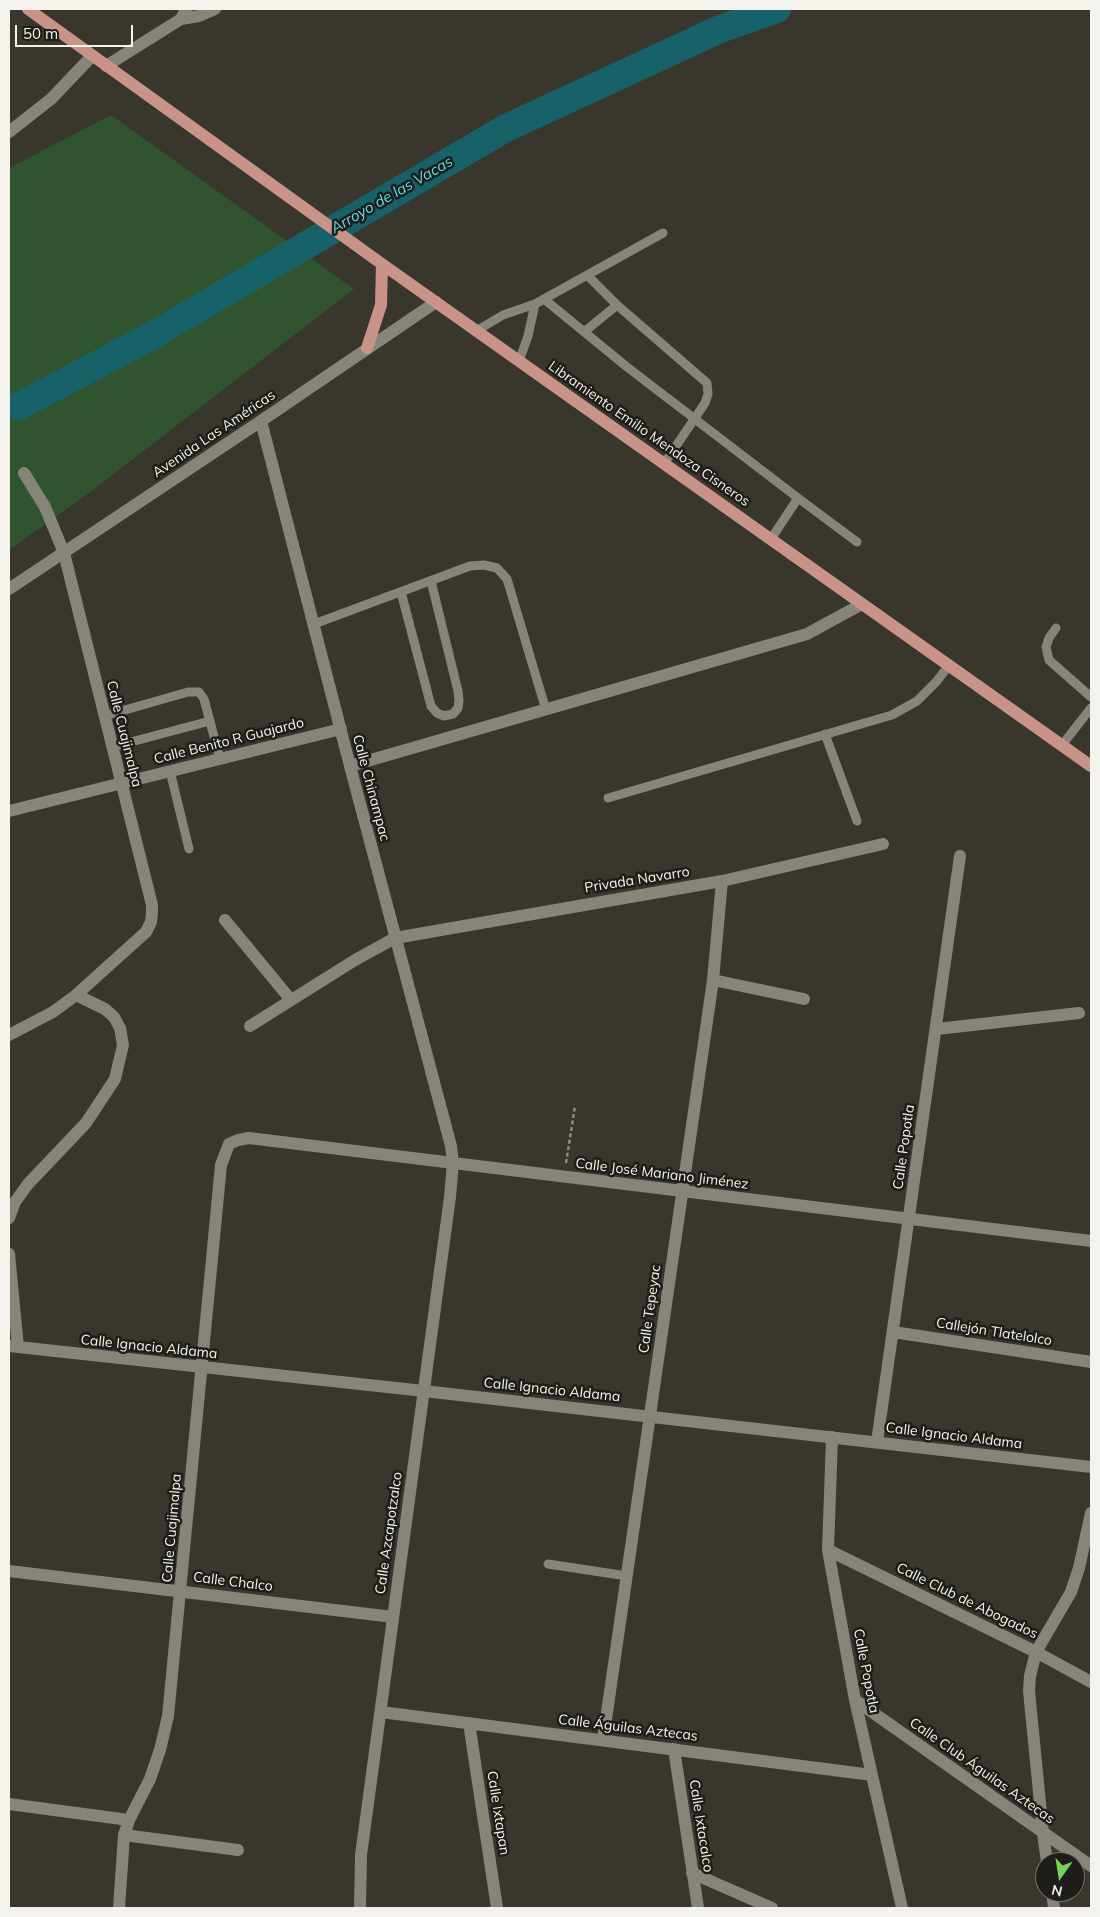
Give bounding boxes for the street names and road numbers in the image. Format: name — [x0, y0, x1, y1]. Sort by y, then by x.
street label: Libramiento Emilio Mendoza Cisneros — [545, 358, 753, 510]
street label: Avenida Las Américas — [149, 387, 279, 481]
street label: Calle Cuajimalpa — [103, 679, 145, 789]
street label: Calle Benito R Guajardo — [152, 714, 306, 768]
street label: Calle Chinampac — [349, 733, 393, 843]
street label: Privada Navarro — [583, 863, 691, 897]
street label: Calle Popotla — [890, 1104, 918, 1190]
street label: Calle José Mariano Jiménez — [574, 1155, 750, 1193]
street label: Calle Tepeyac — [635, 1264, 665, 1354]
street label: Callejón Tlatelolco — [935, 1315, 1053, 1349]
street label: Calle Ignacio Aldama — [80, 1331, 218, 1363]
street label: Calle Ignacio Aldama — [483, 1374, 621, 1406]
street label: Calle Ignacio Aldama — [885, 1419, 1023, 1453]
street label: Calle Azcapotzalco — [372, 1471, 406, 1595]
street label: Calle Cuajimalpa — [159, 1473, 185, 1583]
street label: Calle Club de Abogados — [894, 1559, 1040, 1643]
street label: Calle Chalco — [192, 1569, 274, 1595]
street label: Calle Popotla — [850, 1627, 882, 1715]
street label: Calle Águilas Aztecas — [557, 1711, 699, 1745]
street label: Calle Club Águilas Aztecas — [906, 1714, 1058, 1828]
street label: Calle Ixtapan — [483, 1770, 513, 1856]
street label: Calle Ixtacalco — [685, 1779, 717, 1873]

